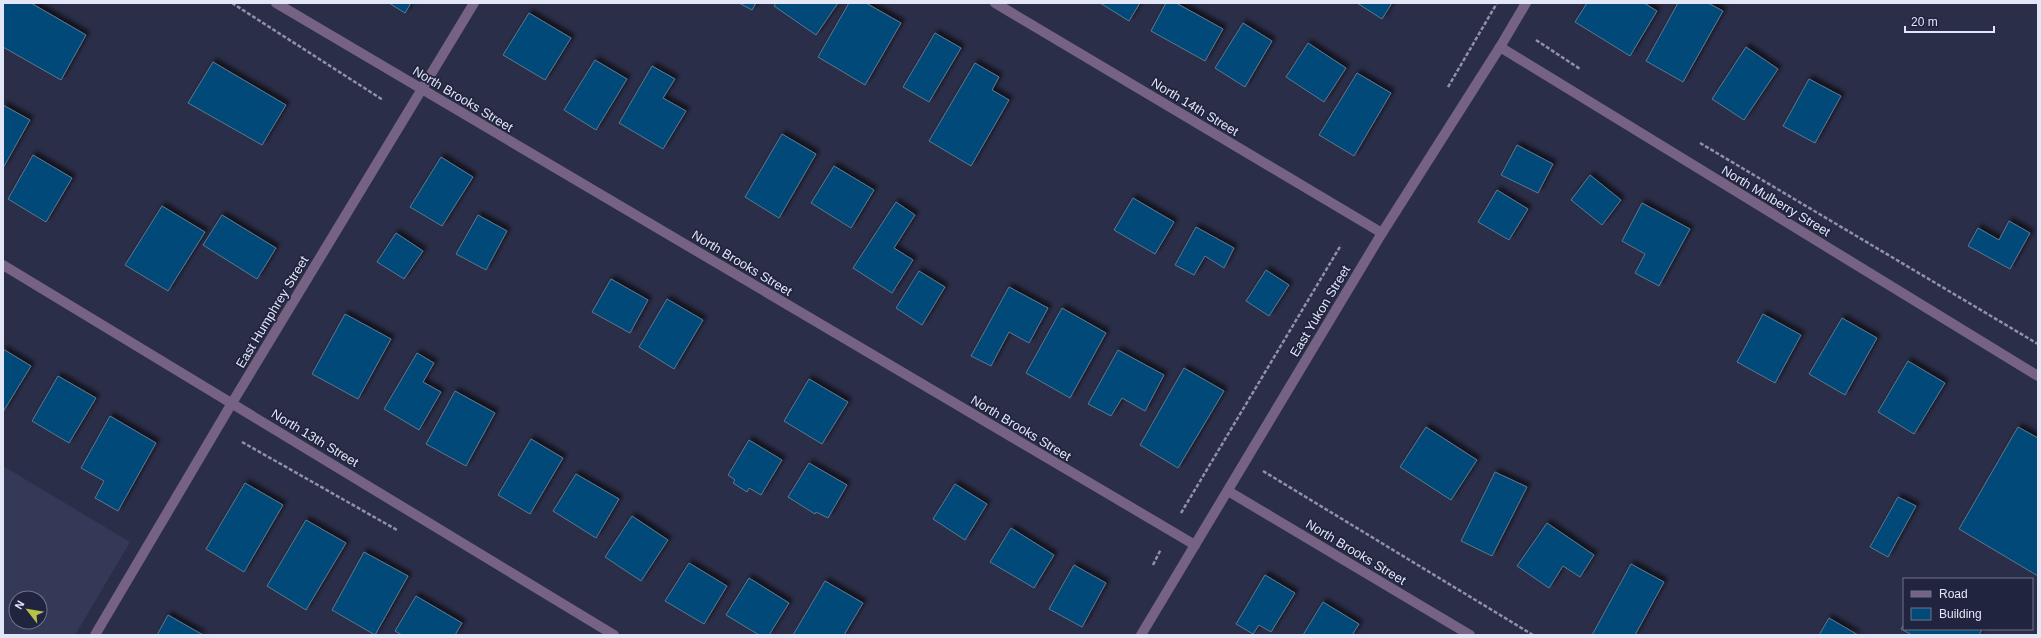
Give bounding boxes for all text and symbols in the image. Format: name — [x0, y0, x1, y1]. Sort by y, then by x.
scale bar — [1905, 8, 1994, 34]
text: 20 m — [1911, 15, 1938, 29]
street label: North Brooks Street — [410, 63, 516, 135]
street label: North 14th Street — [1149, 75, 1242, 139]
street label: North Mulberry Street — [1719, 163, 1833, 240]
street label: North Brooks Street — [689, 227, 795, 299]
street label: East Humphrey Street — [233, 253, 312, 371]
street label: East Yukon Street — [1287, 262, 1353, 359]
street label: North Brooks Street — [968, 392, 1074, 464]
street label: North 13th Street — [269, 406, 362, 470]
street label: North Brooks Street — [1303, 516, 1409, 588]
legend — [1903, 578, 2033, 630]
text: Road — [1939, 587, 1968, 601]
north arrow — [8, 590, 48, 630]
text: N — [12, 598, 27, 611]
text: Building — [1939, 607, 1982, 621]

